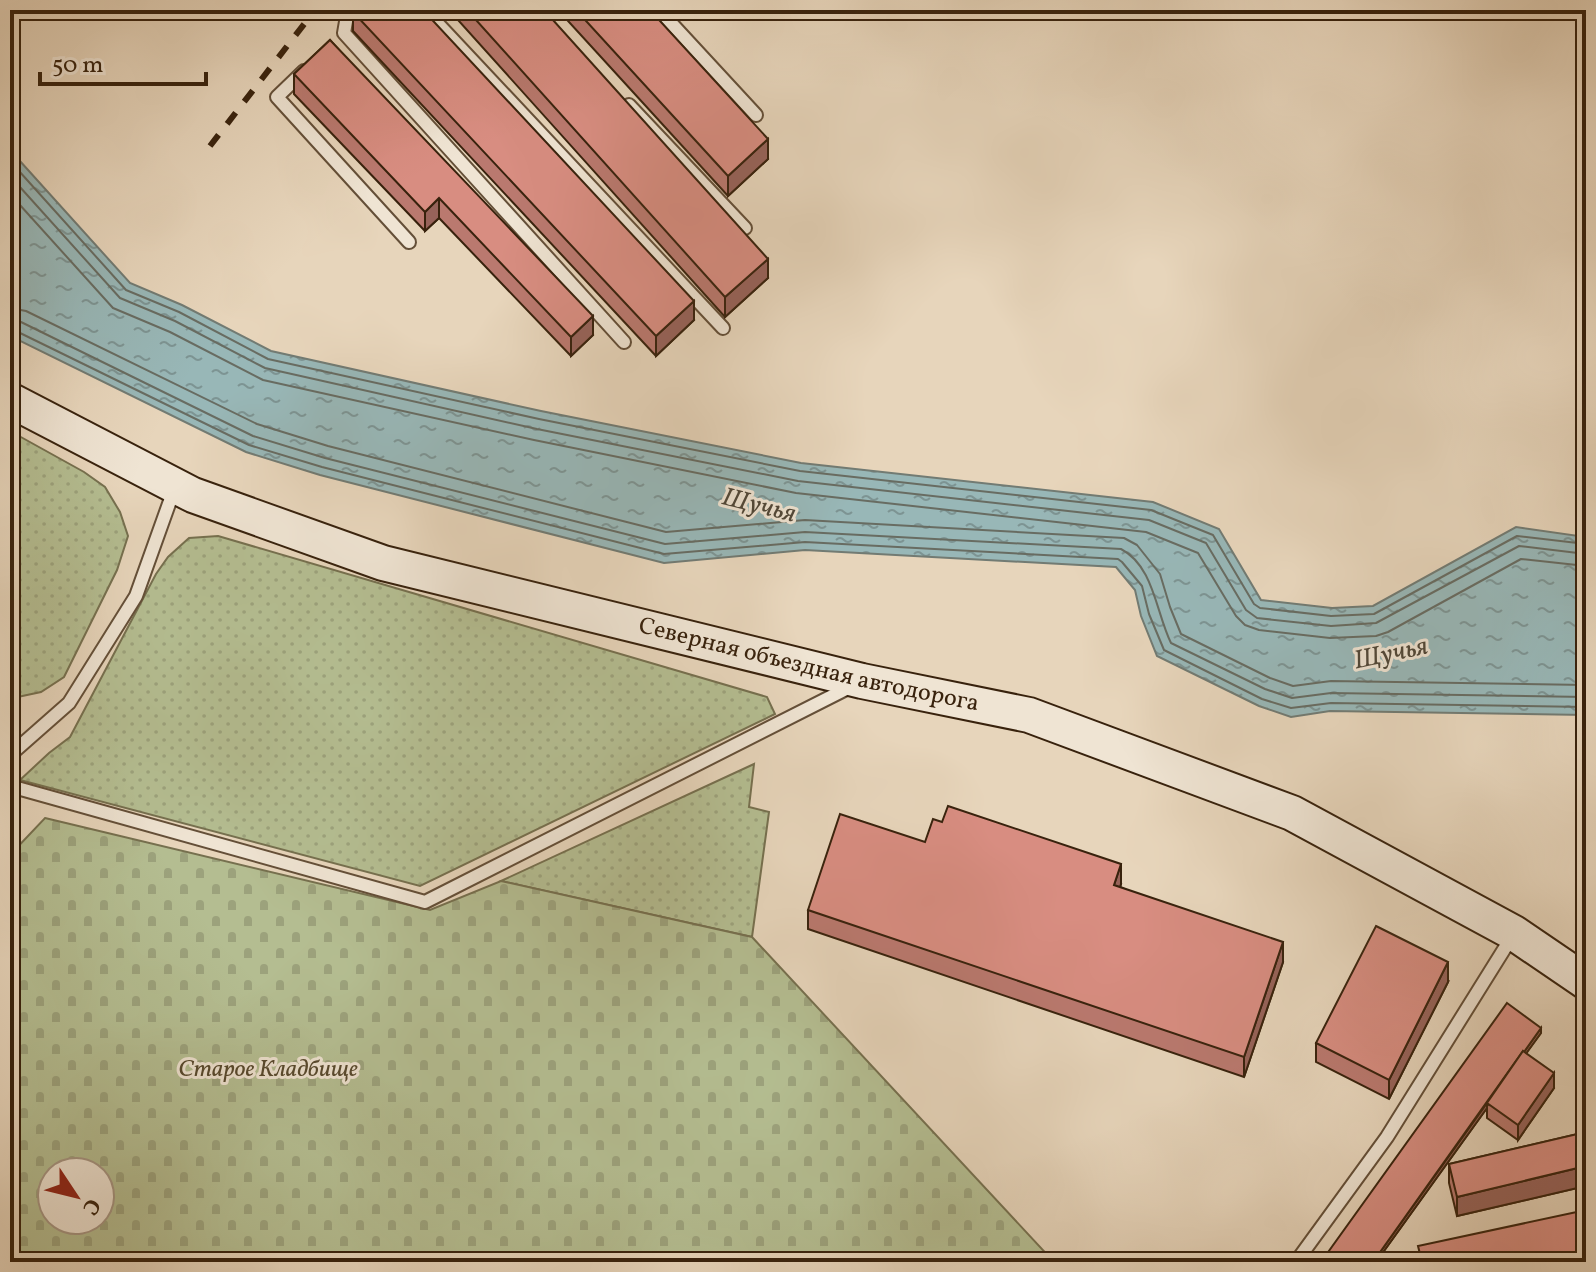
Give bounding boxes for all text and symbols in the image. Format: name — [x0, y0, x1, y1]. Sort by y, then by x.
scale bar — [40, 36, 206, 86]
text: 50 m — [52, 49, 104, 83]
water label: Щучья — [718, 480, 800, 533]
street label: Северная объездная автодорога — [635, 610, 982, 721]
water label: Щучья — [1351, 629, 1431, 679]
park label: Старое Кладбище — [178, 1053, 358, 1087]
north arrow — [36, 1156, 116, 1236]
text: С — [74, 1191, 107, 1221]

